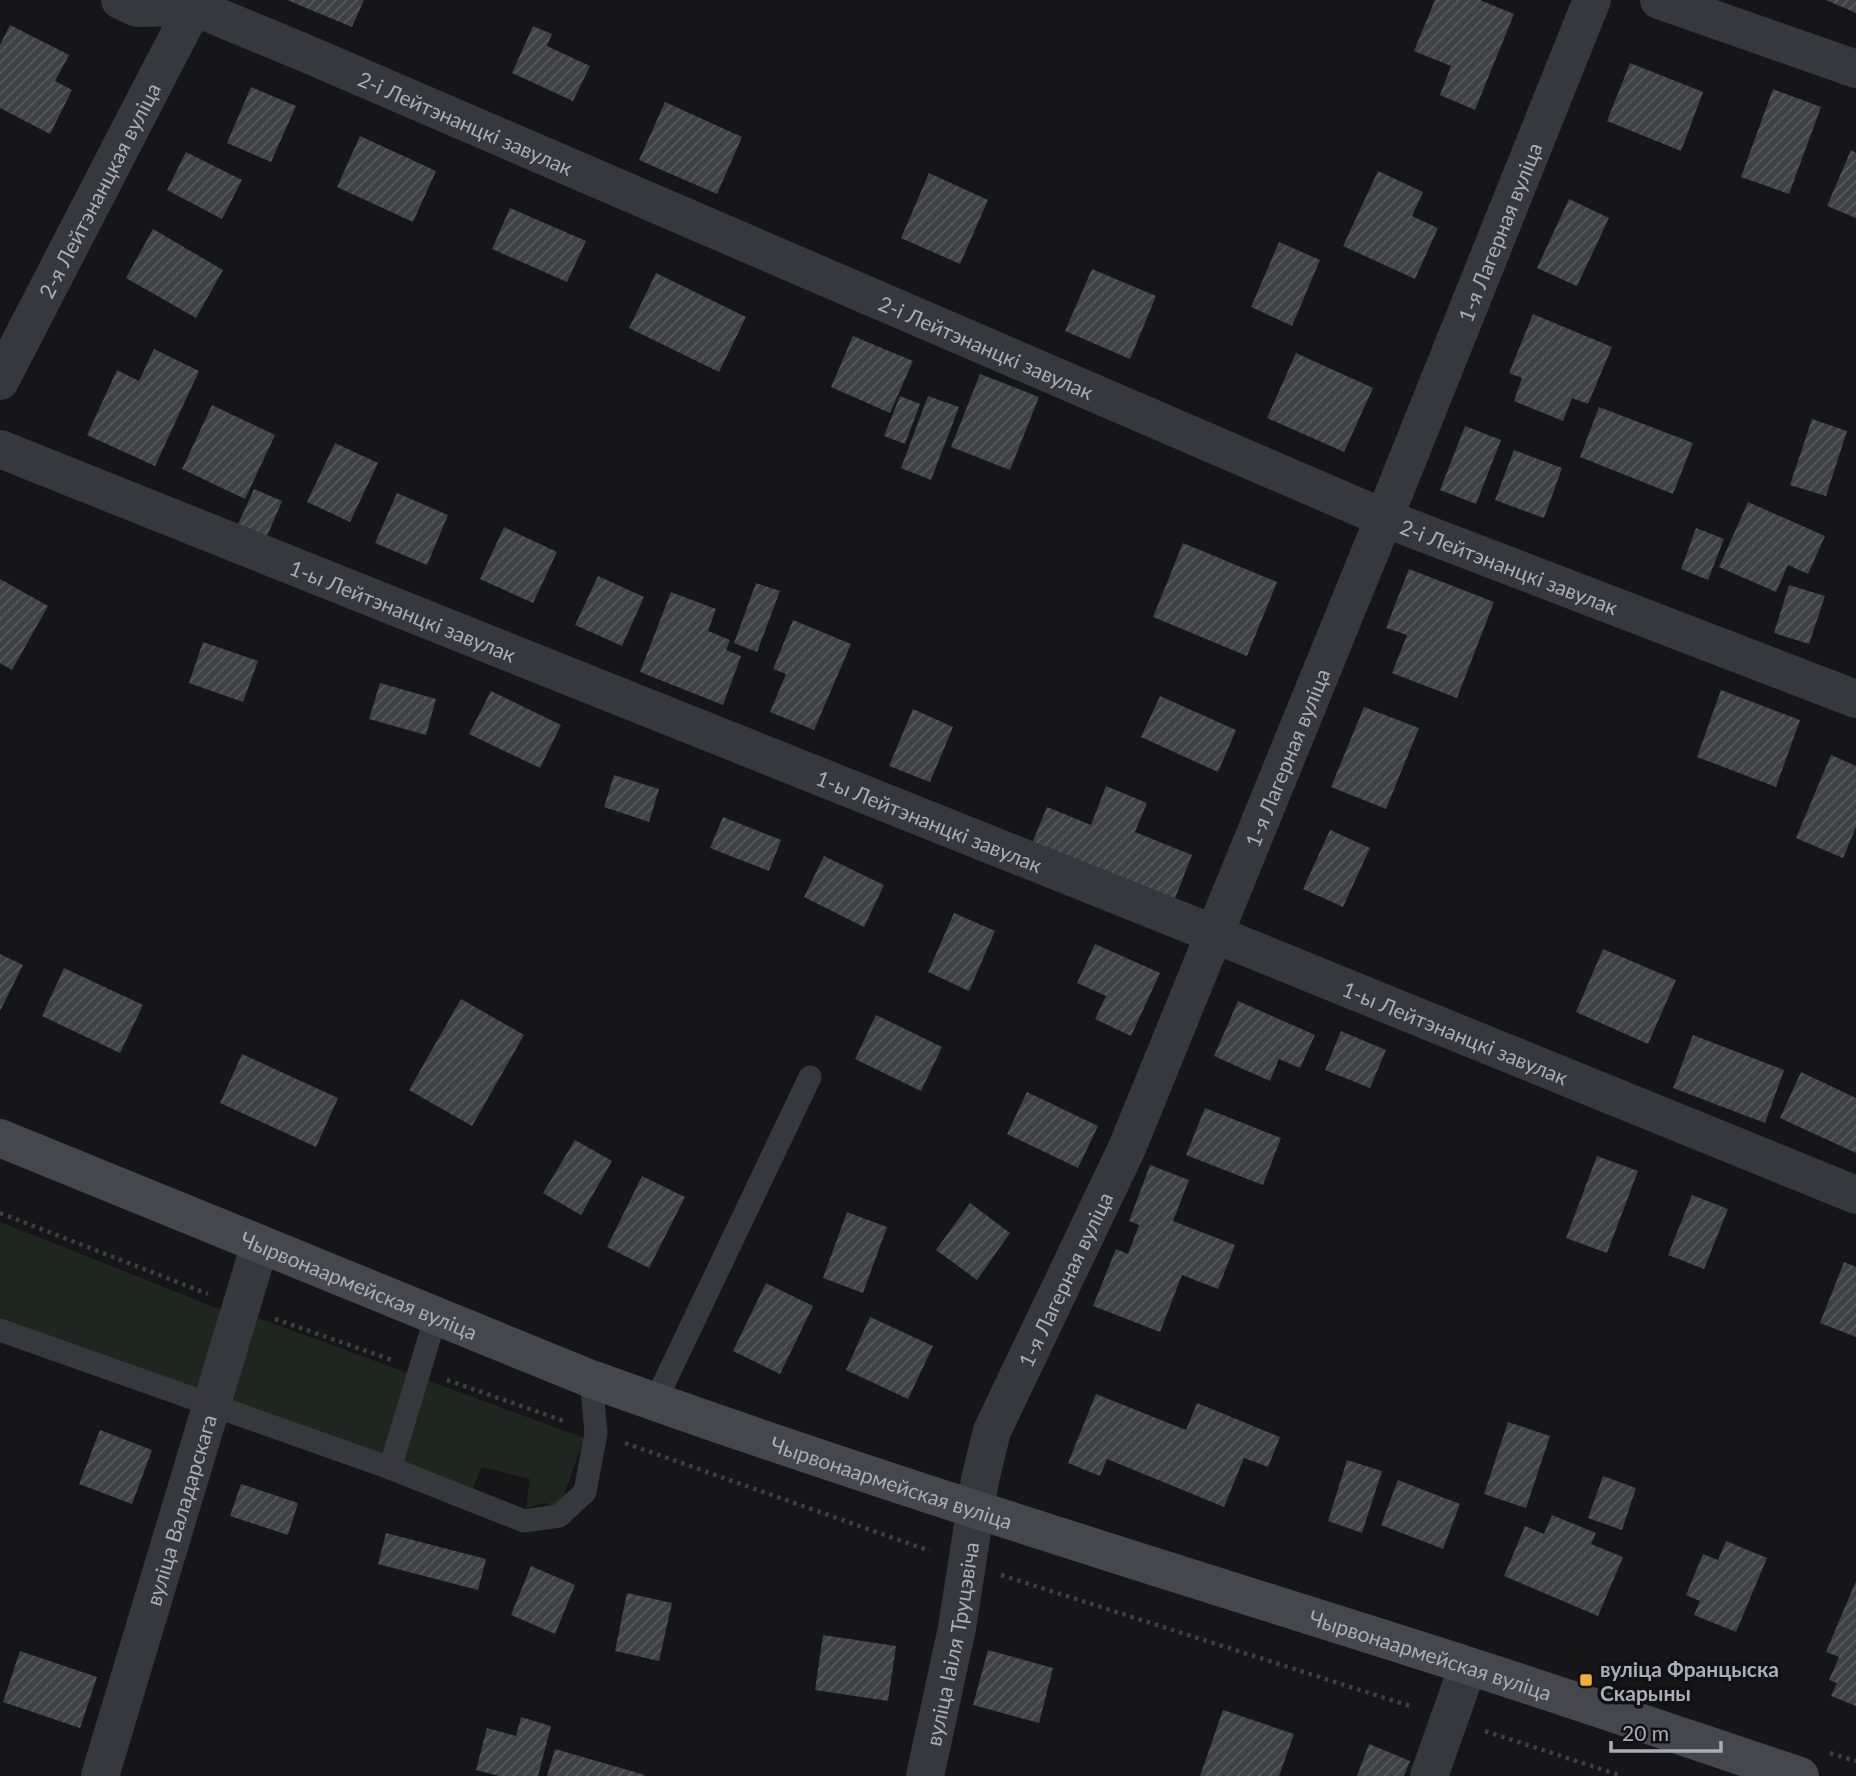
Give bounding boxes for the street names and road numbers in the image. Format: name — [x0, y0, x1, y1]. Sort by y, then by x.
street label: 2-і Лейтэнанцкі завулак — [355, 65, 577, 180]
street label: 2-я Лейтэнанцкая вуліца — [33, 78, 165, 302]
street label: 1-я Лагерная вуліца — [1452, 139, 1546, 325]
street label: 2-і Лейтэнанцкі завулак — [875, 290, 1098, 404]
street label: 2-і Лейтэнанцкі завулак — [1397, 513, 1622, 619]
street label: 1-ы Лейтэнанцкі завулак — [286, 554, 520, 666]
street label: 1-я Лагерная вуліца — [1239, 664, 1334, 850]
street label: 1-ы Лейтэнанцкі завулак — [813, 764, 1046, 877]
street label: 1-ы Лейтэнанцкі завулак — [1339, 975, 1572, 1089]
street label: 1-я Лагерная вуліца — [1012, 1188, 1117, 1370]
street label: Чырвонаармейская вуліца — [237, 1225, 481, 1344]
street label: вуліца Валадарскага — [140, 1411, 221, 1608]
street label: Чырвонаармейская вуліца — [768, 1430, 1016, 1533]
street label: вуліца Іаіля Труцэвіча — [919, 1540, 983, 1748]
street label: Чырвонаармейская вуліца — [1306, 1604, 1555, 1705]

